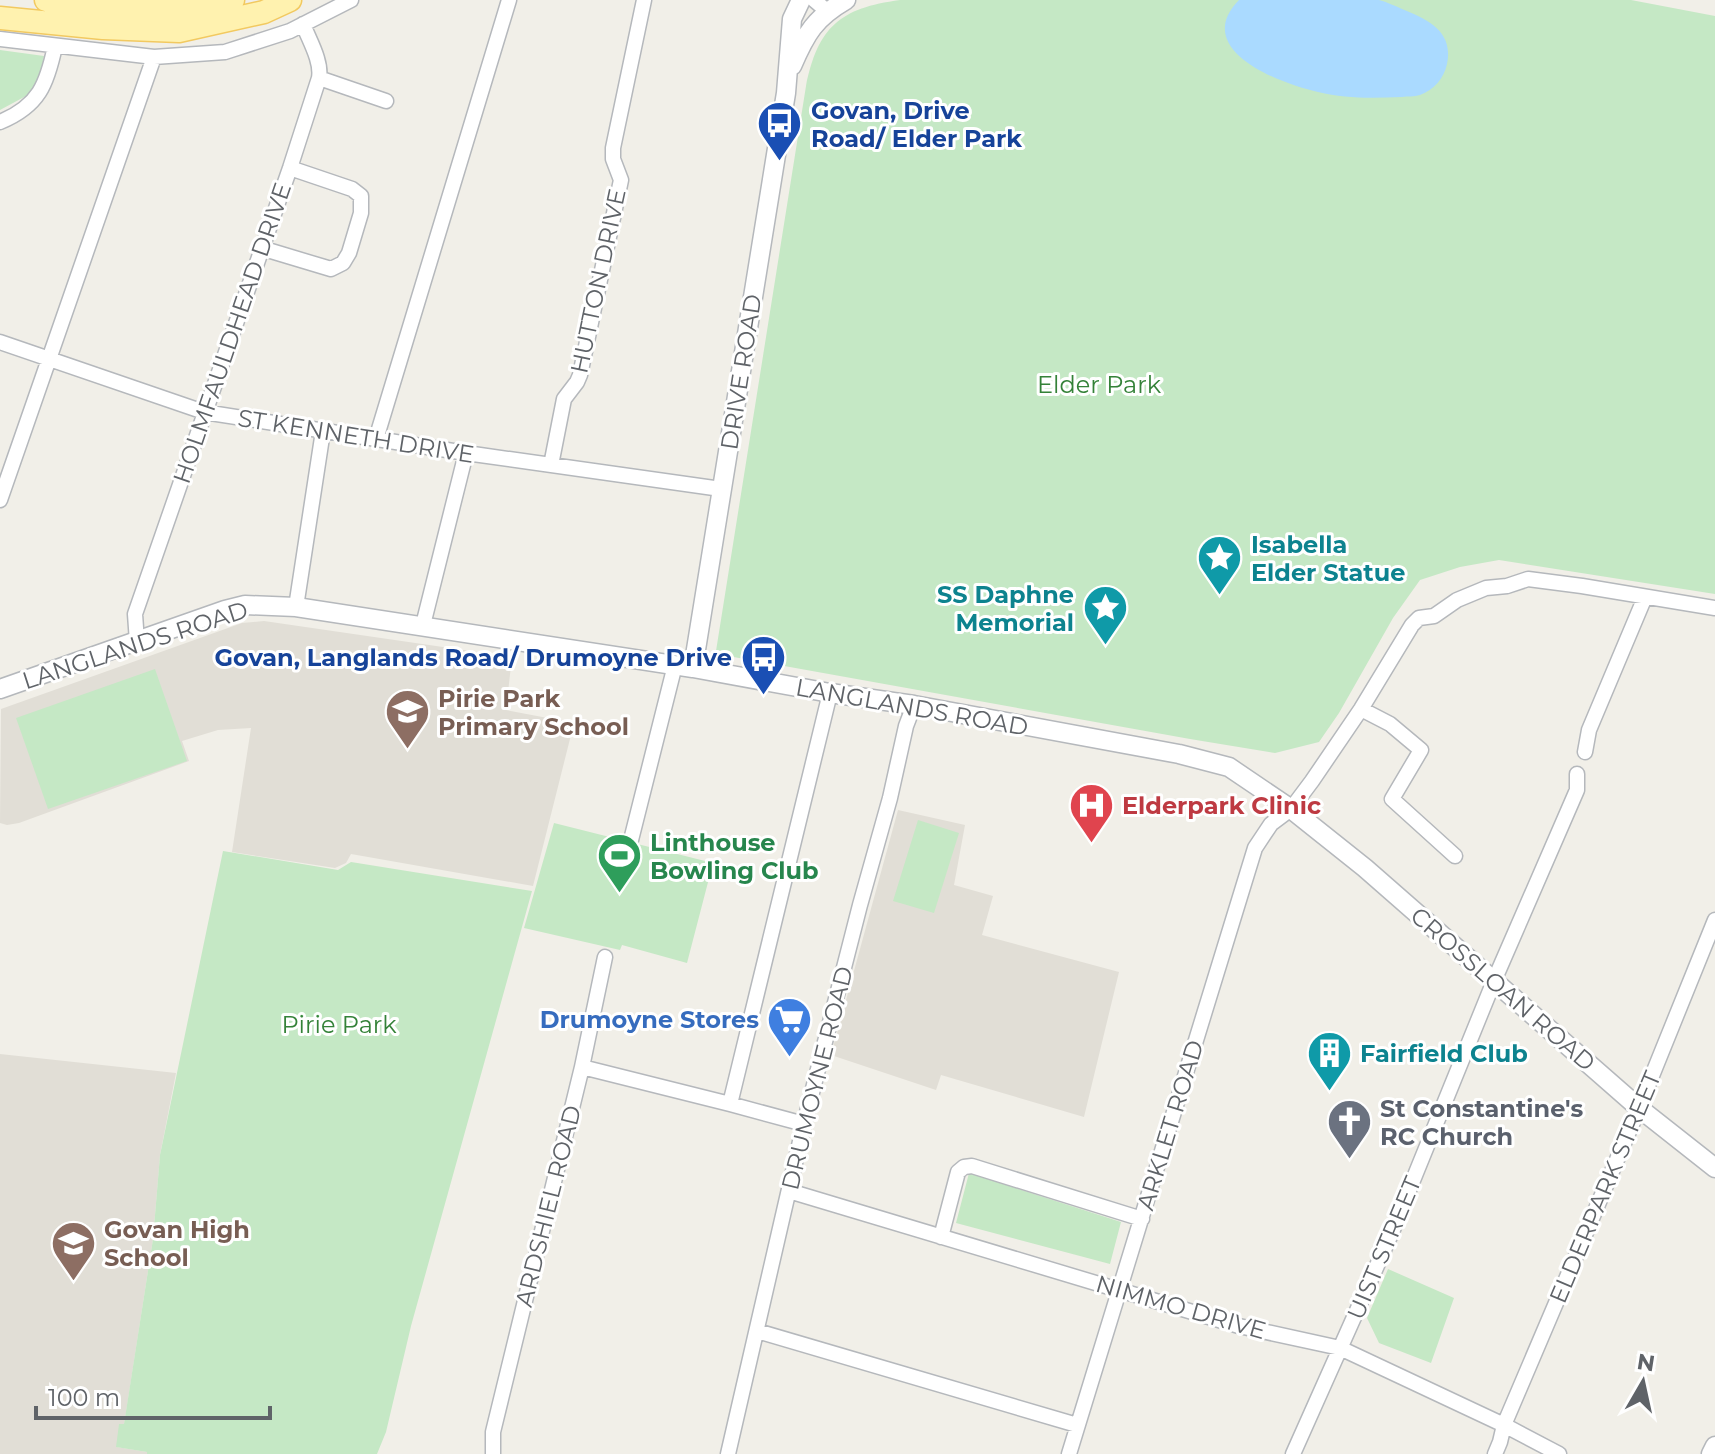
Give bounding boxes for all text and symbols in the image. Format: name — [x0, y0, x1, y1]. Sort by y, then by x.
place label: Govan, Drive Road/ Elder Park — [811, 96, 1022, 153]
bus stop icon: Govan, Drive Road/ Elder Park — [756, 100, 804, 163]
street label: HOLMFAULDHEAD DRIVE — [167, 179, 297, 487]
street label: HUTTON DRIVE — [564, 186, 632, 376]
street label: DRIVE ROAD — [714, 292, 768, 452]
park label: Elder Park — [1037, 370, 1162, 399]
street label: ST KENNETH DRIVE — [236, 403, 476, 469]
place label: Isabella Elder Statue — [1251, 530, 1405, 587]
place icon: Isabella Elder Statue — [1196, 534, 1244, 597]
place label: SS Daphne Memorial — [937, 580, 1074, 637]
place icon: SS Daphne Memorial — [1081, 584, 1129, 647]
street label: LANGLANDS ROAD — [19, 595, 251, 695]
bus stop icon: Govan, Langlands Road/ Drumoyne Drive — [739, 633, 787, 696]
place label: Govan, Langlands Road/ Drumoyne Drive — [215, 643, 732, 672]
street label: LANGLANDS ROAD — [794, 672, 1030, 742]
place label: Pirie Park Primary School — [438, 684, 629, 741]
school or university icon: Pirie Park Primary School — [383, 688, 431, 751]
hospital icon: Elderpark Clinic — [1067, 781, 1115, 844]
place label: Elderpark Clinic — [1122, 791, 1321, 820]
place label: Linthouse Bowling Club — [650, 828, 819, 885]
sports icon: Linthouse Bowling Club — [595, 832, 643, 895]
street label: CROSSLOAN ROAD — [1405, 901, 1601, 1077]
street label: DRUMOYNE ROAD — [775, 963, 859, 1193]
supermarket icon: Drumoyne Stores — [766, 995, 814, 1058]
place label: Drumoyne Stores — [540, 1005, 759, 1034]
park label: Pirie Park — [281, 1010, 397, 1039]
building icon: Fairfield Club — [1305, 1029, 1353, 1092]
street label: ARKLET ROAD — [1130, 1037, 1210, 1213]
place label: Fairfield Club — [1360, 1039, 1528, 1068]
street label: ELDERPARK STREET — [1543, 1067, 1667, 1307]
place label: St Constantine's RC Church — [1380, 1094, 1584, 1151]
church icon: St Constantine's RC Church — [1325, 1098, 1373, 1161]
street label: ARDSHIEL ROAD — [509, 1102, 587, 1310]
street label: UIST STREET — [1341, 1172, 1427, 1324]
place label: Govan High School — [104, 1215, 250, 1272]
school or university icon: Govan High School — [49, 1219, 97, 1282]
street label: NIMMO DRIVE — [1093, 1269, 1269, 1345]
north arrow — [1603, 1342, 1683, 1422]
text: N — [1635, 1348, 1657, 1377]
scale bar — [36, 1370, 270, 1420]
text: 100 m — [48, 1383, 120, 1412]

